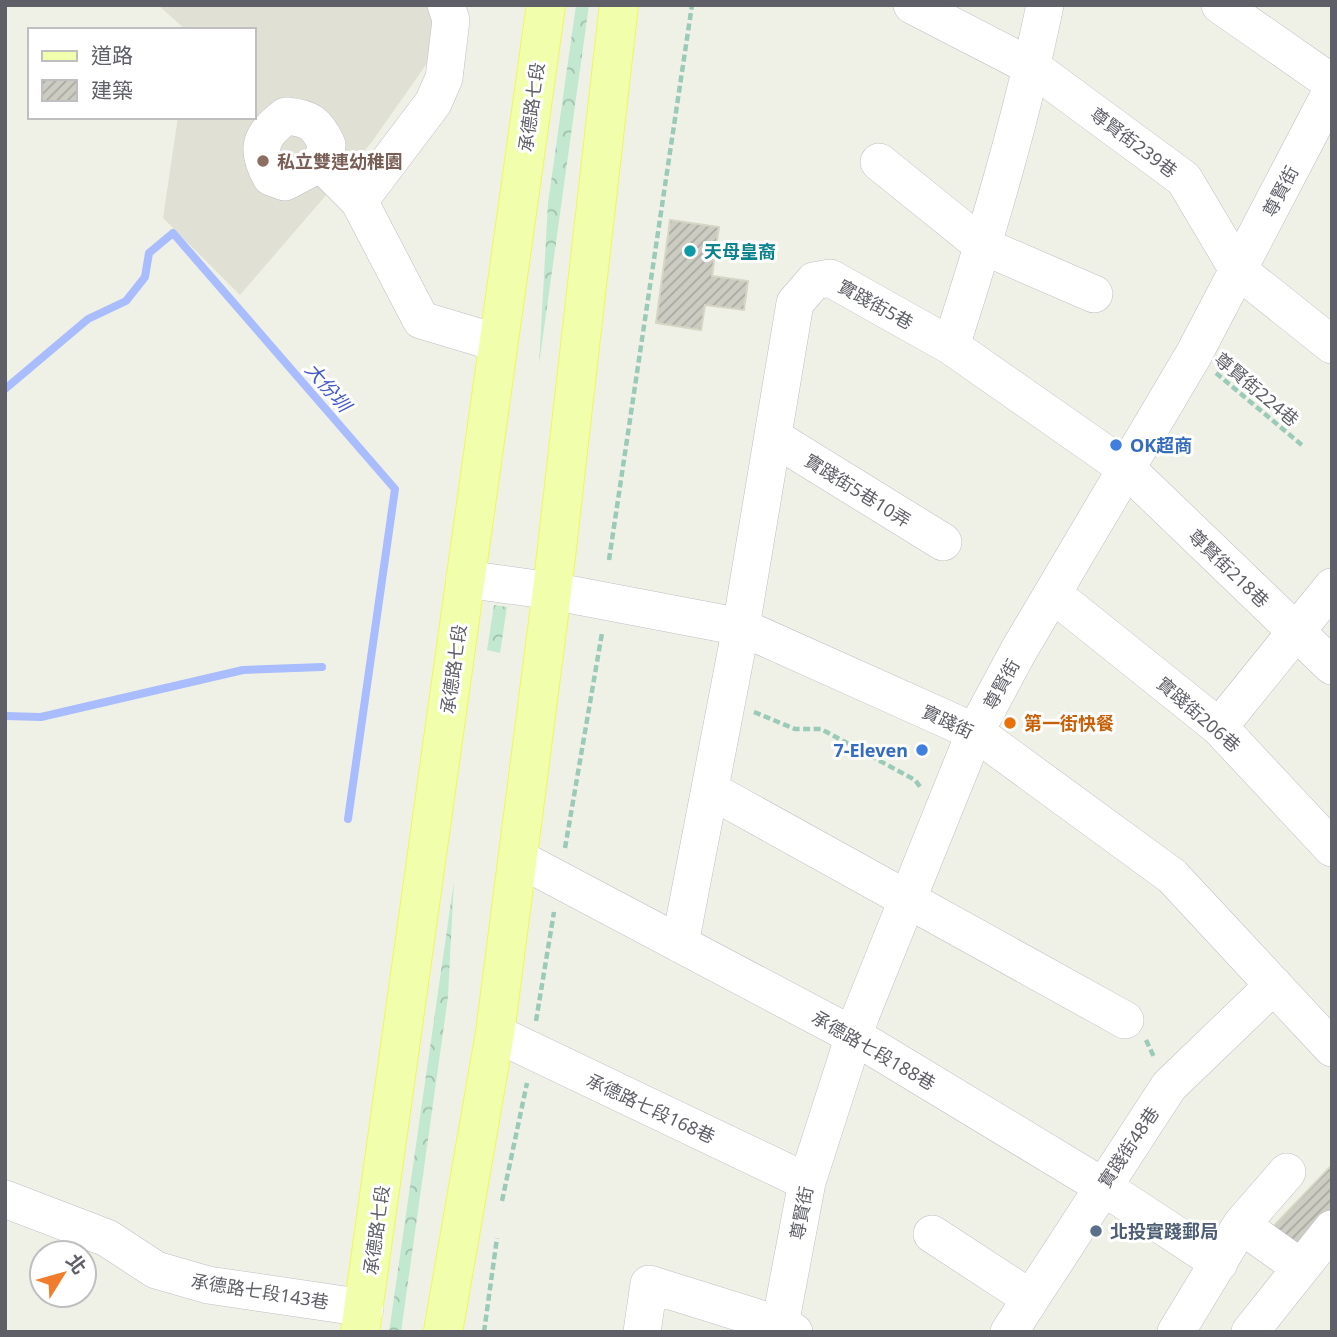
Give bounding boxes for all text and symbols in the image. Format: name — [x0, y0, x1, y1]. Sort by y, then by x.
legend — [28, 28, 256, 119]
text: 道路 — [91, 41, 133, 69]
street label: 承德路七段 — [513, 61, 549, 153]
text: 建築 — [91, 76, 133, 104]
street label: 尊賢街239巷 — [1086, 101, 1182, 183]
place label: 私立雙連幼稚園 — [277, 149, 403, 173]
marker: 私立雙連幼稚園 — [255, 153, 271, 169]
street label: 尊賢街 — [1257, 162, 1303, 220]
place label: 天母皇裔 — [704, 239, 776, 263]
marker: 天母皇裔 — [682, 243, 698, 259]
street label: 實踐街5巷 — [834, 274, 918, 334]
street label: 尊賢街224巷 — [1210, 347, 1304, 431]
water label: 大份圳 — [299, 357, 358, 419]
place label: OK超商 — [1130, 433, 1192, 457]
marker: OK超商 — [1108, 437, 1124, 453]
street label: 實踐街5巷10弄 — [800, 448, 916, 532]
street label: 尊賢街218巷 — [1184, 524, 1274, 612]
street label: 承德路七段 — [435, 623, 471, 715]
street label: 尊賢街 — [977, 655, 1025, 713]
street label: 實踐街206巷 — [1152, 671, 1246, 757]
street label: 實踐街 — [918, 699, 978, 743]
place label: 第一街快餐 — [1024, 711, 1114, 735]
marker: 第一街快餐 — [1002, 715, 1018, 731]
place label: 7-Eleven — [833, 738, 908, 762]
marker: 7-Eleven — [914, 742, 930, 758]
street label: 承德路七段188巷 — [808, 1005, 940, 1095]
street label: 承德路七段168巷 — [583, 1068, 719, 1148]
street label: 實踐街48巷 — [1092, 1102, 1164, 1192]
street label: 承德路七段 — [358, 1184, 394, 1276]
street label: 尊賢街 — [784, 1184, 818, 1242]
place label: 北投實踐郵局 — [1110, 1219, 1218, 1243]
marker: 北投實踐郵局 — [1088, 1223, 1104, 1239]
north arrow — [28, 1239, 98, 1309]
text: 北 — [60, 1248, 93, 1279]
street label: 承德路七段143巷 — [190, 1268, 330, 1314]

